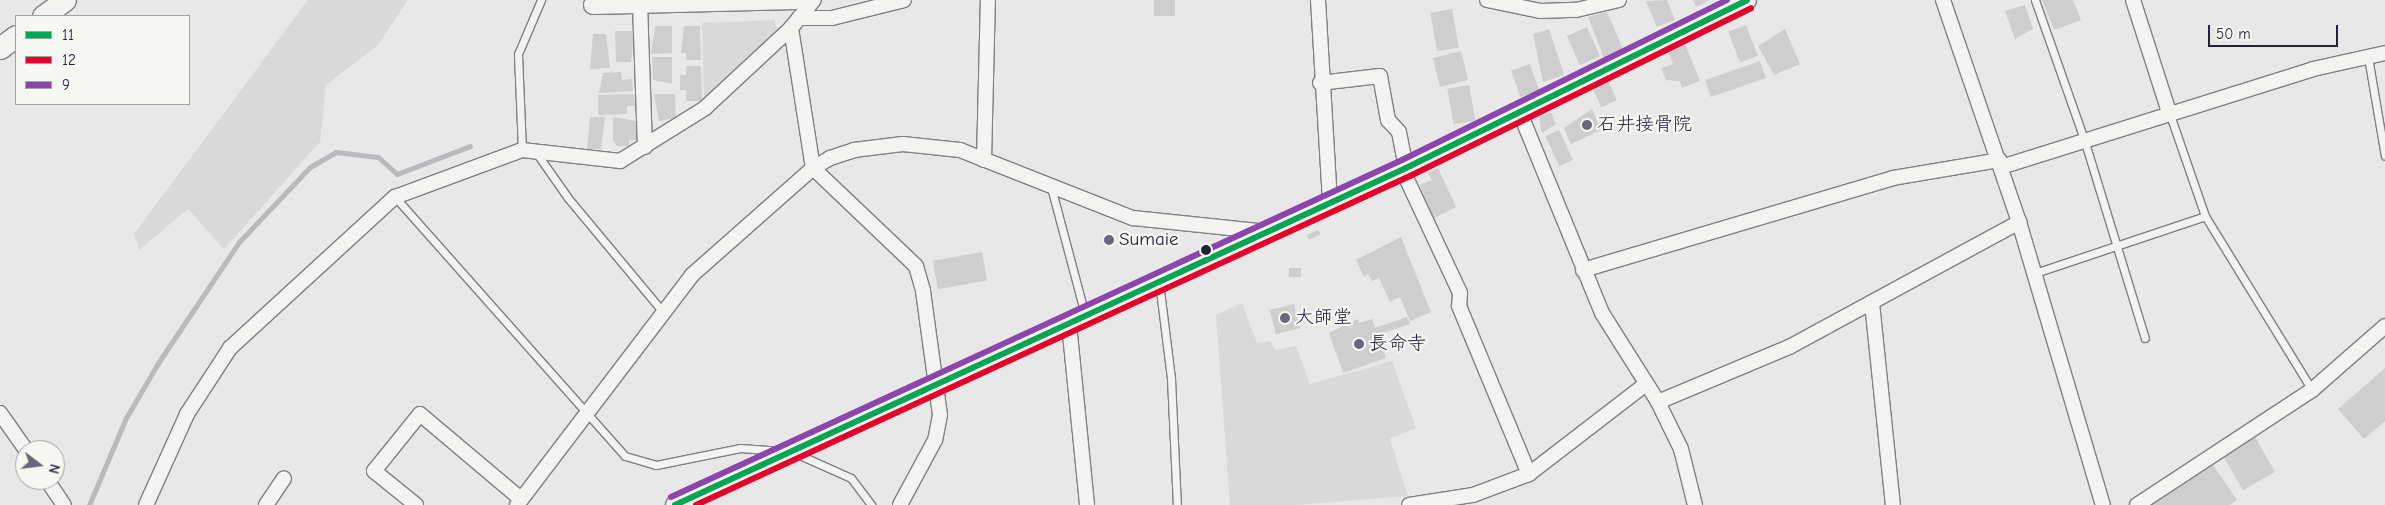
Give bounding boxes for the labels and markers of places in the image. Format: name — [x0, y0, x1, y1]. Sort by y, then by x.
place label: 石井接骨院 — [1597, 114, 1692, 136]
marker: 石井接骨院 — [1581, 119, 1593, 131]
place label: Sumaie — [1119, 229, 1179, 251]
marker: Sumaie — [1103, 234, 1115, 246]
unlabelled marker — [1201, 245, 1211, 255]
place label: 大師堂 — [1295, 307, 1352, 329]
marker: 大師堂 — [1279, 312, 1291, 324]
place label: 長命寺 — [1369, 333, 1426, 355]
marker: 長命寺 — [1353, 338, 1365, 350]

